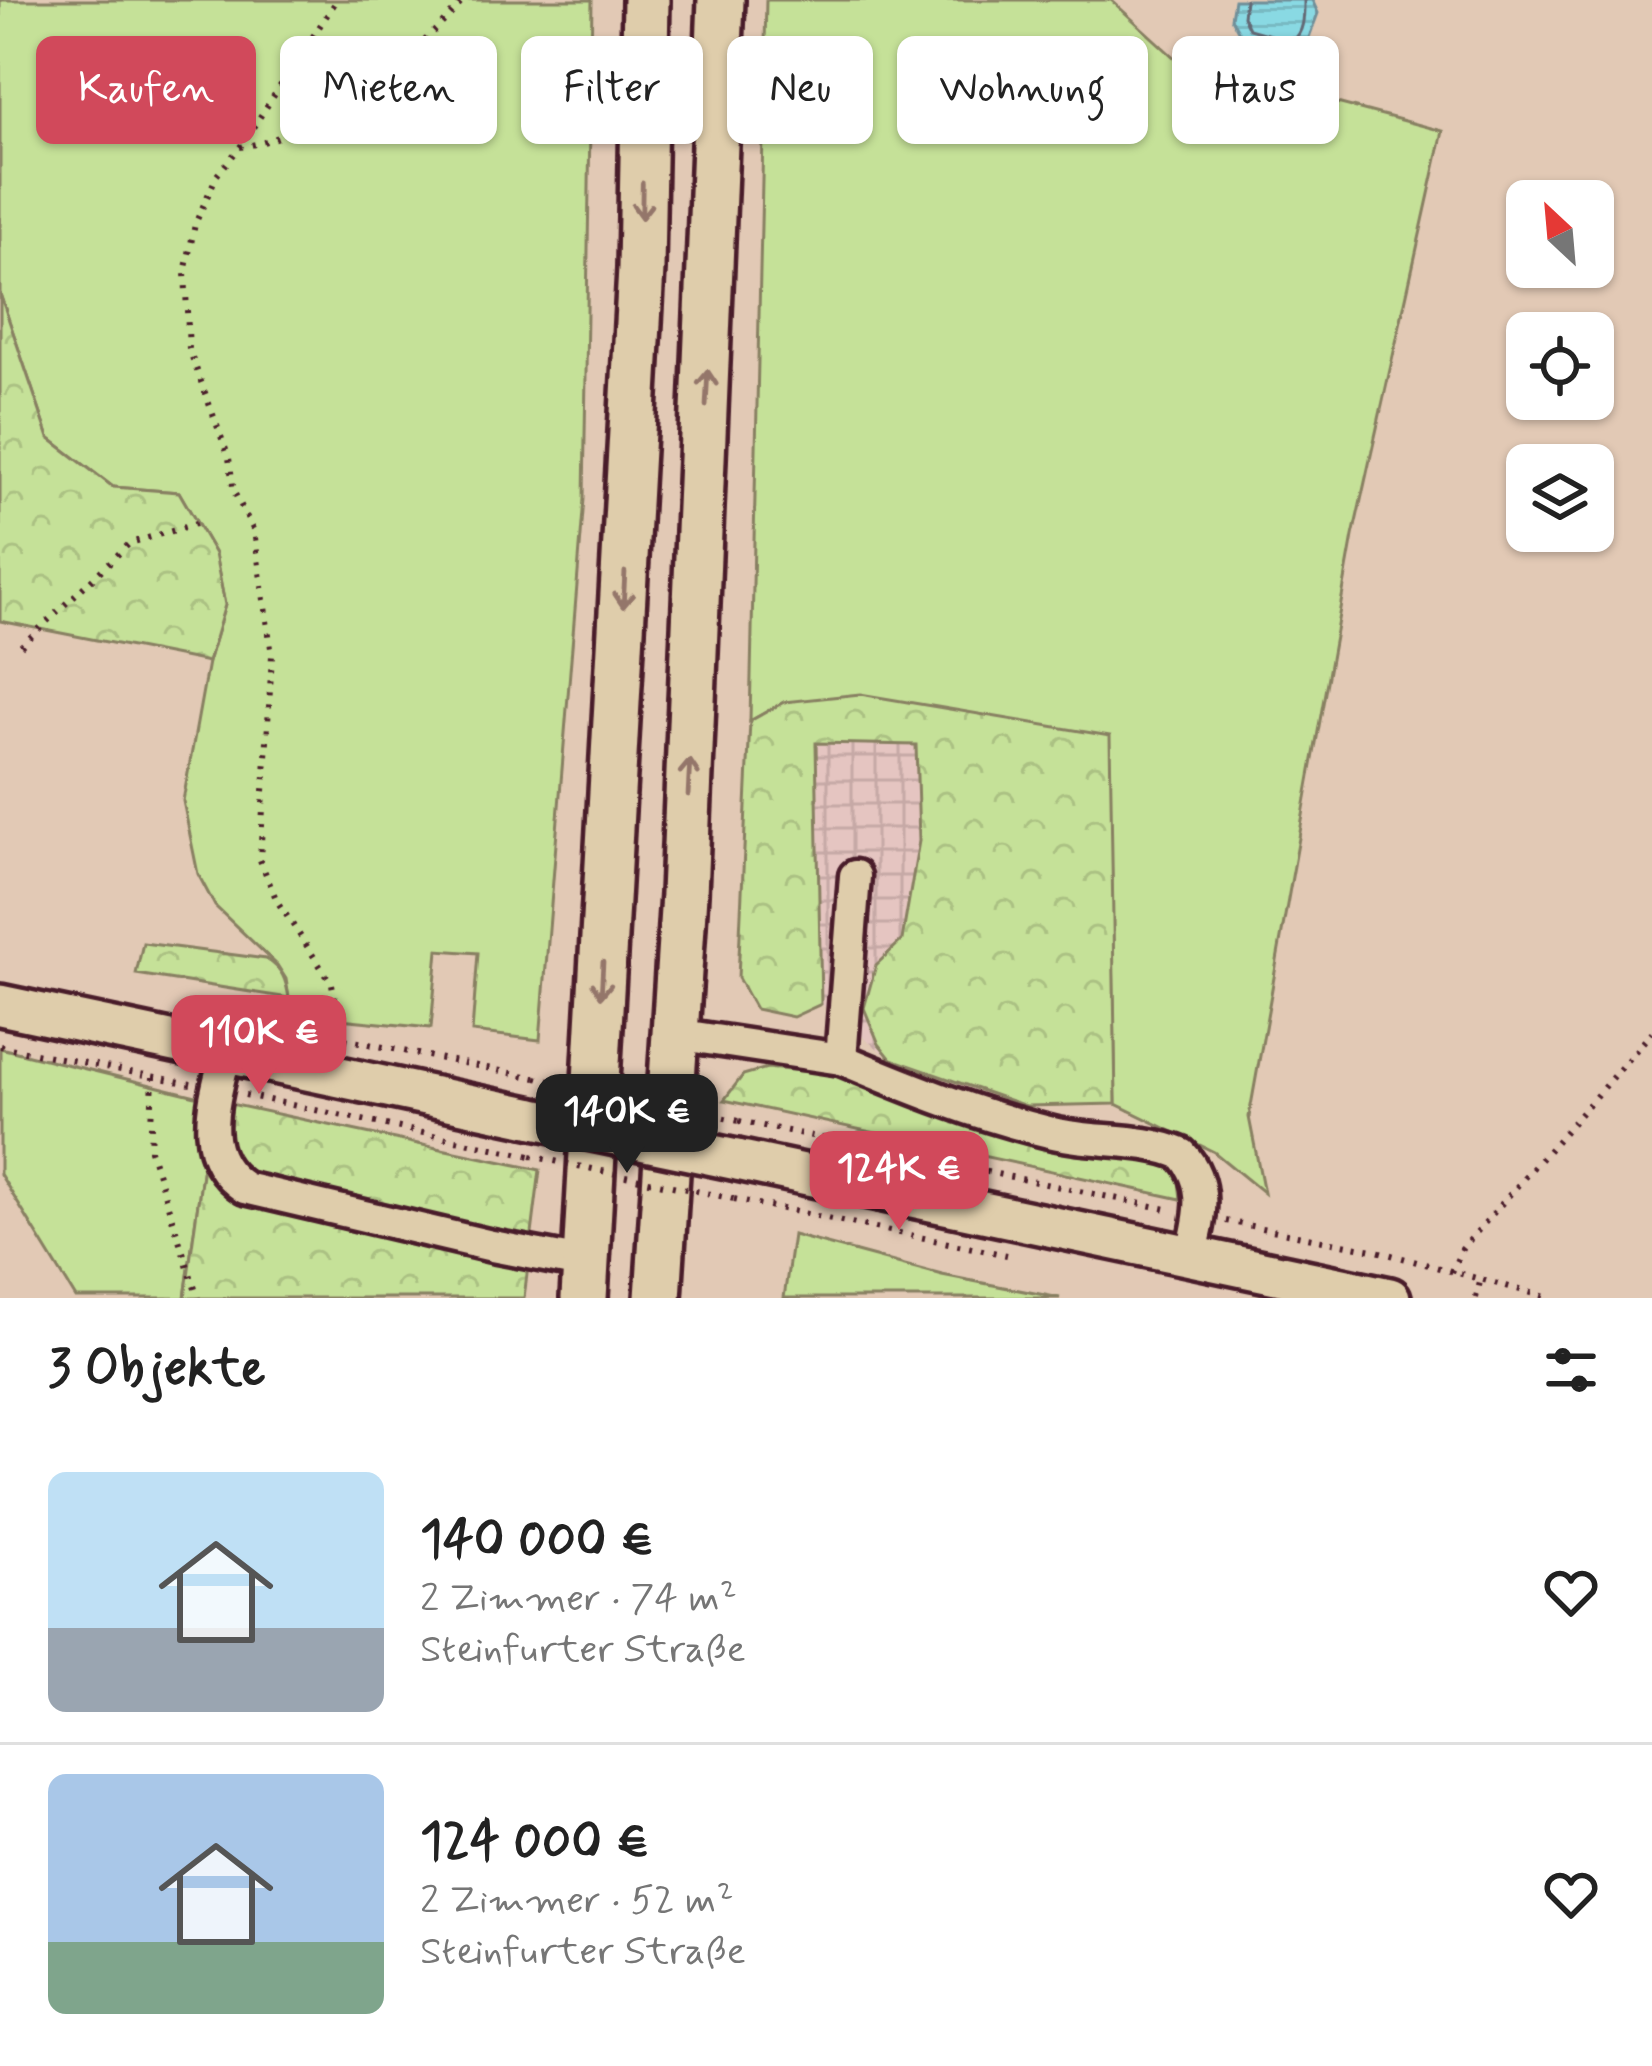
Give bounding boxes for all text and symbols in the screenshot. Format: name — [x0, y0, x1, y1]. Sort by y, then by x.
chip: Kaufen — [36, 36, 256, 144]
chip: Mieten — [280, 36, 497, 144]
chip: Filter — [521, 36, 703, 144]
chip: Neu — [727, 36, 873, 144]
chip: Wohnung — [897, 36, 1148, 144]
chip: Haus — [1172, 36, 1339, 144]
north arrow — [1506, 180, 1614, 288]
map controls — [1506, 180, 1614, 552]
one-way arrow — [631, 181, 654, 220]
button: locate — [1506, 312, 1614, 420]
one-way arrow — [696, 369, 719, 408]
button: layers — [1506, 444, 1614, 552]
one-way arrow — [612, 570, 635, 609]
one-way arrow — [678, 758, 701, 797]
one-way arrow — [591, 960, 614, 999]
pin: 110K € — [161, 995, 357, 1097]
text: 110K € — [198, 1008, 320, 1059]
pin: 140K € — [529, 1074, 725, 1176]
text: 140K € — [563, 1087, 691, 1138]
pin: 124K € — [801, 1131, 997, 1233]
text: 124K € — [837, 1144, 961, 1195]
text: 3 Objekte — [48, 1337, 266, 1403]
icon: filters — [1538, 1337, 1604, 1403]
text: 140 000 € — [420, 1508, 654, 1574]
icon: home — [144, 1520, 288, 1664]
icon: heart — [1538, 1559, 1604, 1625]
text: 2 Zimmer · 74 m² — [420, 1574, 737, 1625]
text: Steinfurter Straße — [420, 1625, 746, 1676]
text: 124 000 € — [420, 1810, 649, 1876]
icon: home — [144, 1822, 288, 1966]
icon: heart — [1538, 1861, 1604, 1927]
text: 2 Zimmer · 52 m² — [420, 1876, 733, 1927]
text: Steinfurter Straße — [420, 1927, 746, 1978]

